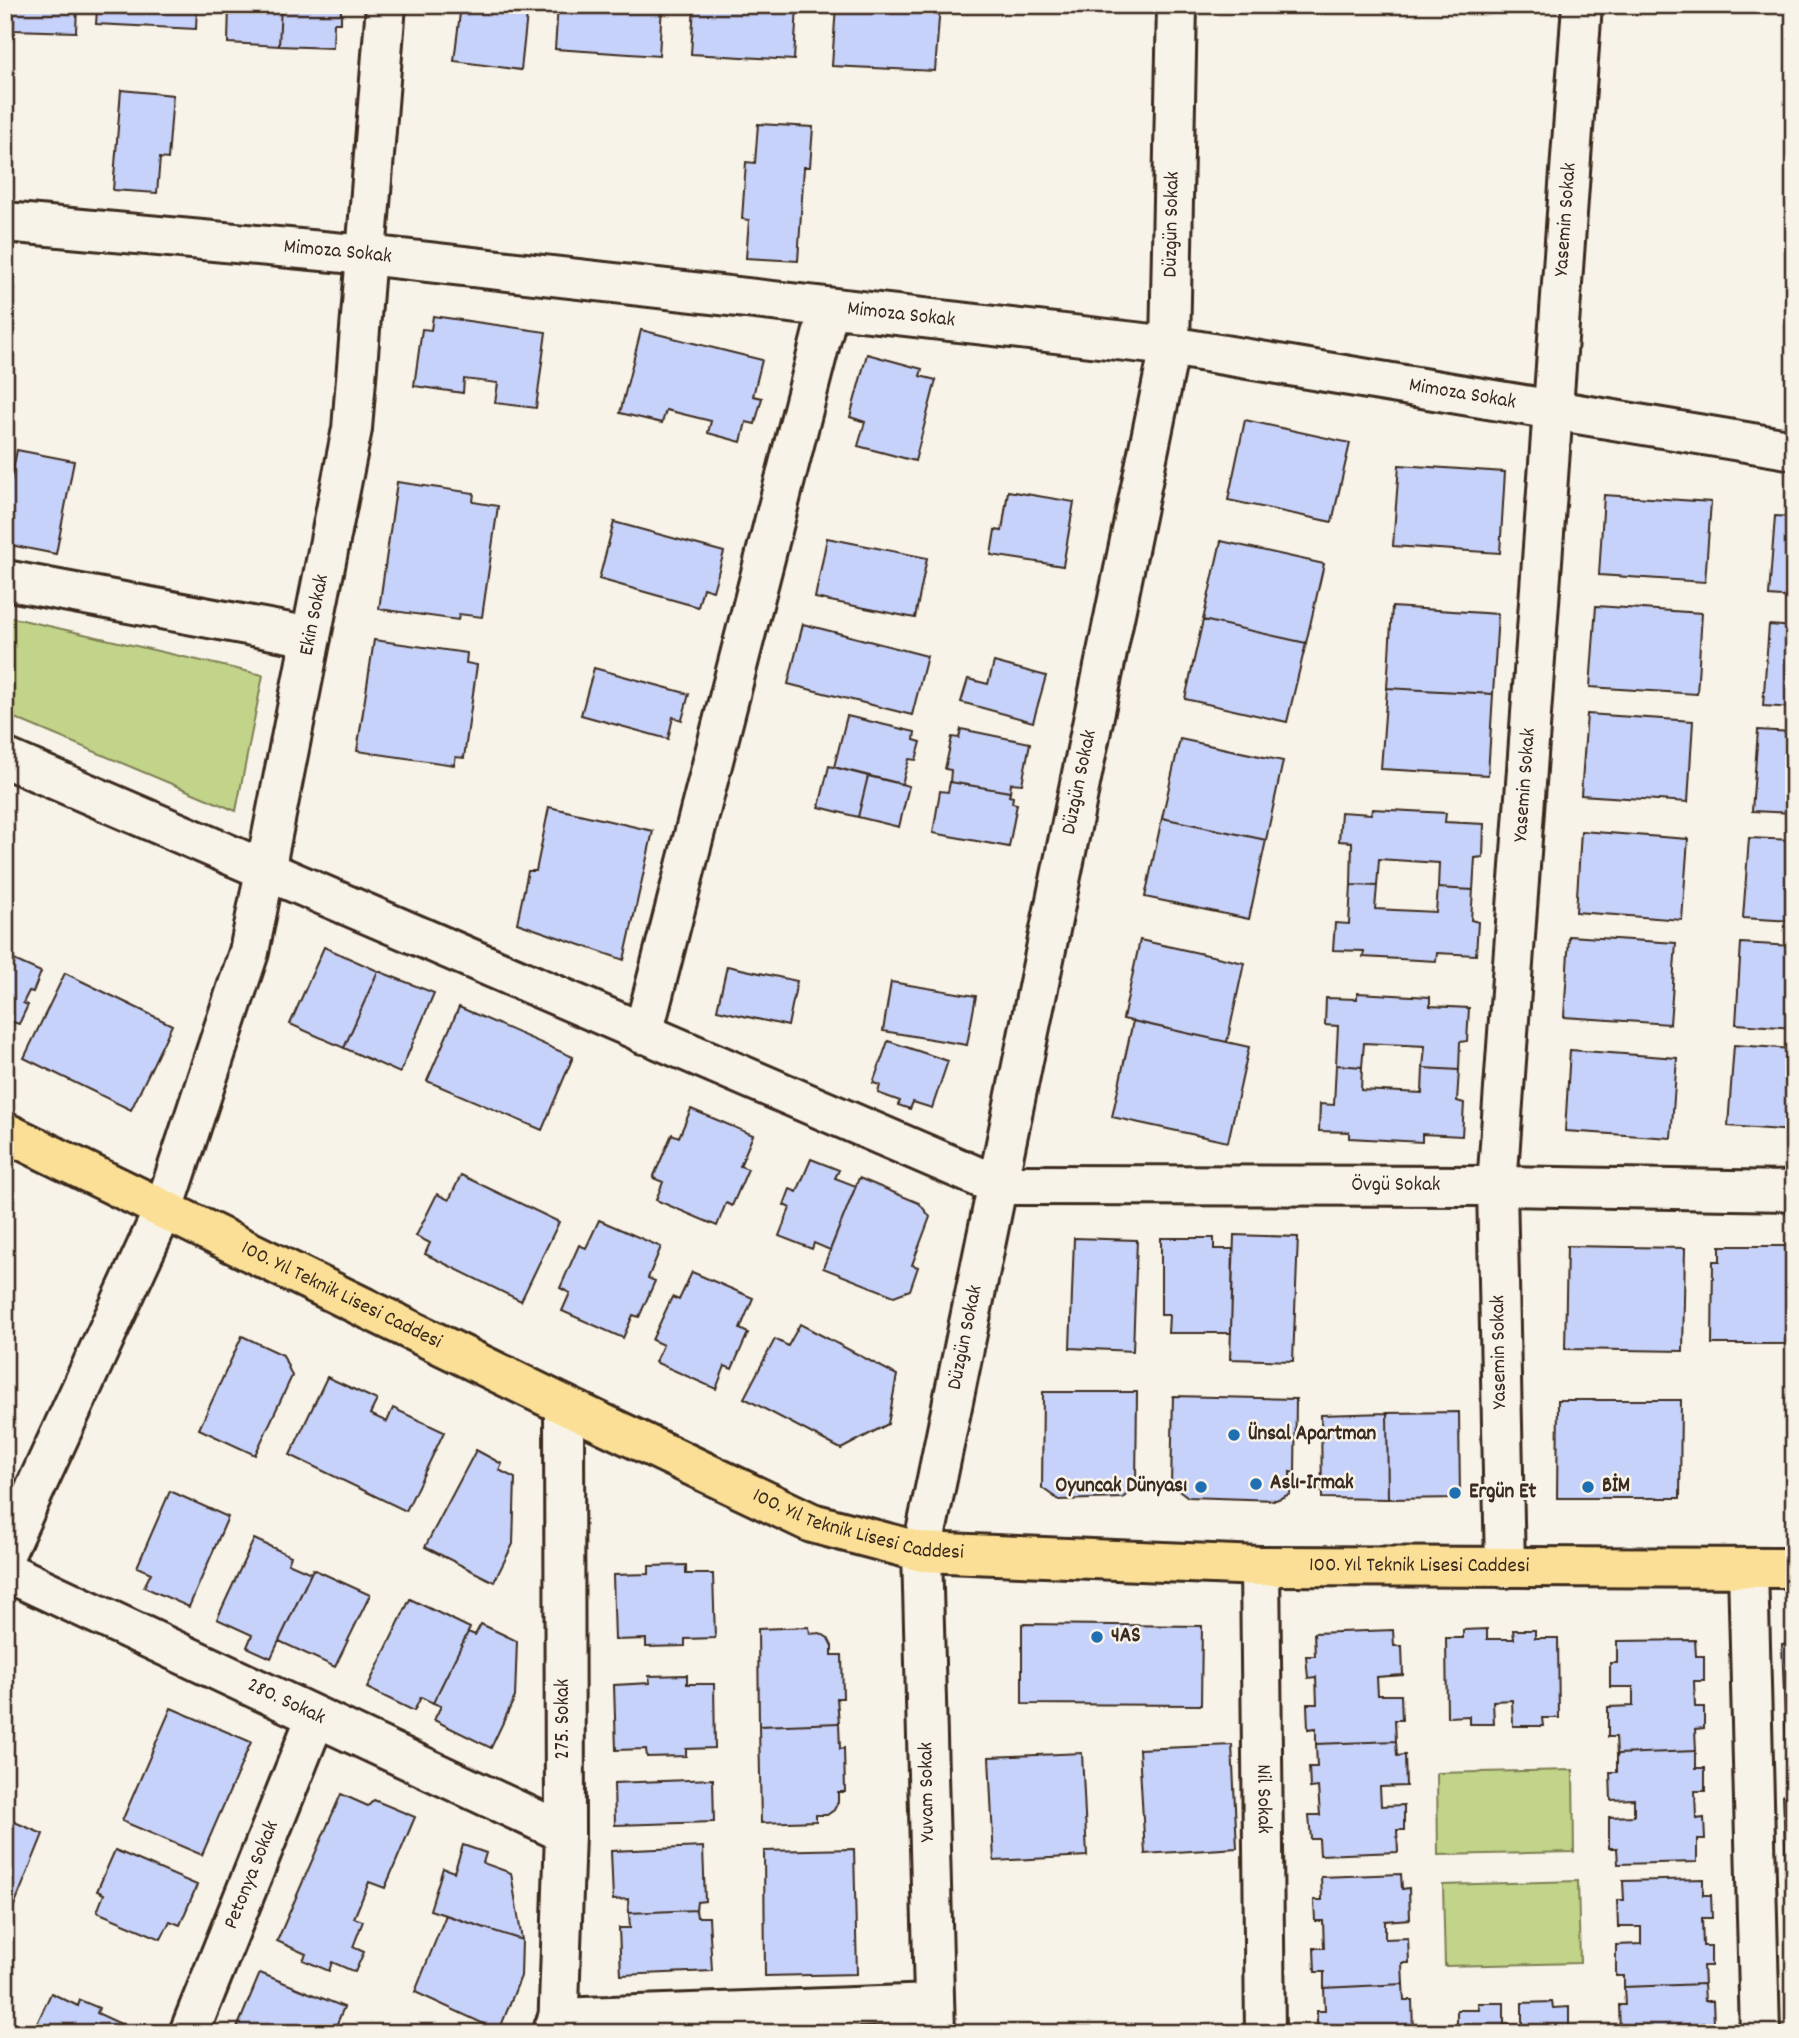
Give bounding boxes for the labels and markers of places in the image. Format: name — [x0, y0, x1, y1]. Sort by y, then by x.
place label: Ünsal Apartman — [1248, 1420, 1377, 1450]
marker: Ünsal Apartman — [1226, 1427, 1242, 1443]
place label: Aslı-Irmak — [1270, 1469, 1354, 1499]
place label: Oyuncak Dünyası — [1055, 1472, 1187, 1502]
place label: BİM — [1602, 1472, 1630, 1502]
marker: Aslı-Irmak — [1248, 1476, 1264, 1492]
place label: Ergün Et — [1469, 1478, 1537, 1508]
marker: Oyuncak Dünyası — [1193, 1479, 1209, 1495]
marker: BİM — [1580, 1479, 1596, 1495]
marker: Ergün Et — [1447, 1485, 1463, 1501]
place label: 4AS — [1111, 1622, 1140, 1652]
marker: 4AS — [1089, 1629, 1105, 1645]

